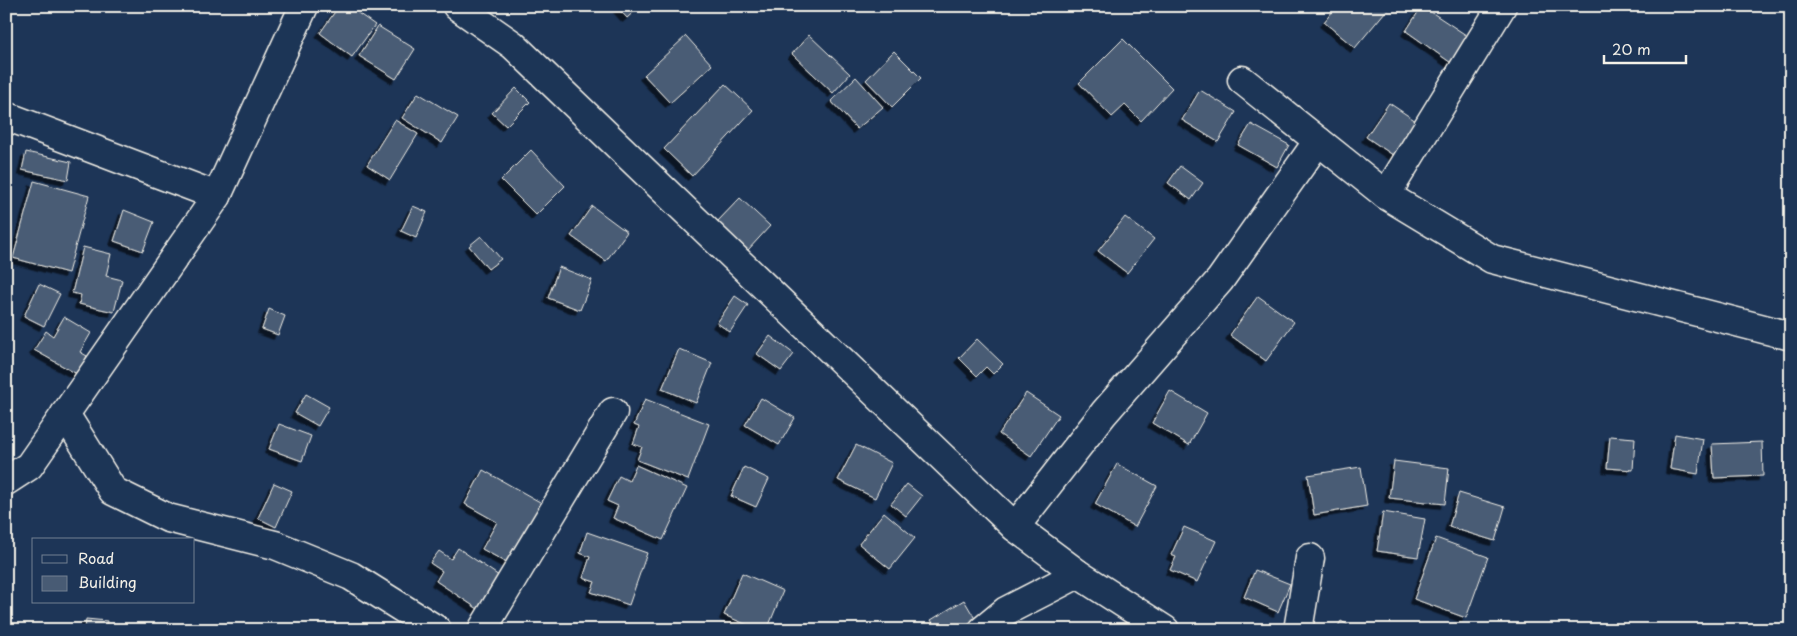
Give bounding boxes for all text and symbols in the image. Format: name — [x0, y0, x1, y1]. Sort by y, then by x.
scale bar — [1604, 32, 1687, 64]
text: 20 m — [1612, 37, 1651, 60]
legend — [32, 538, 195, 604]
text: Road — [78, 546, 114, 569]
text: Building — [78, 570, 137, 593]

